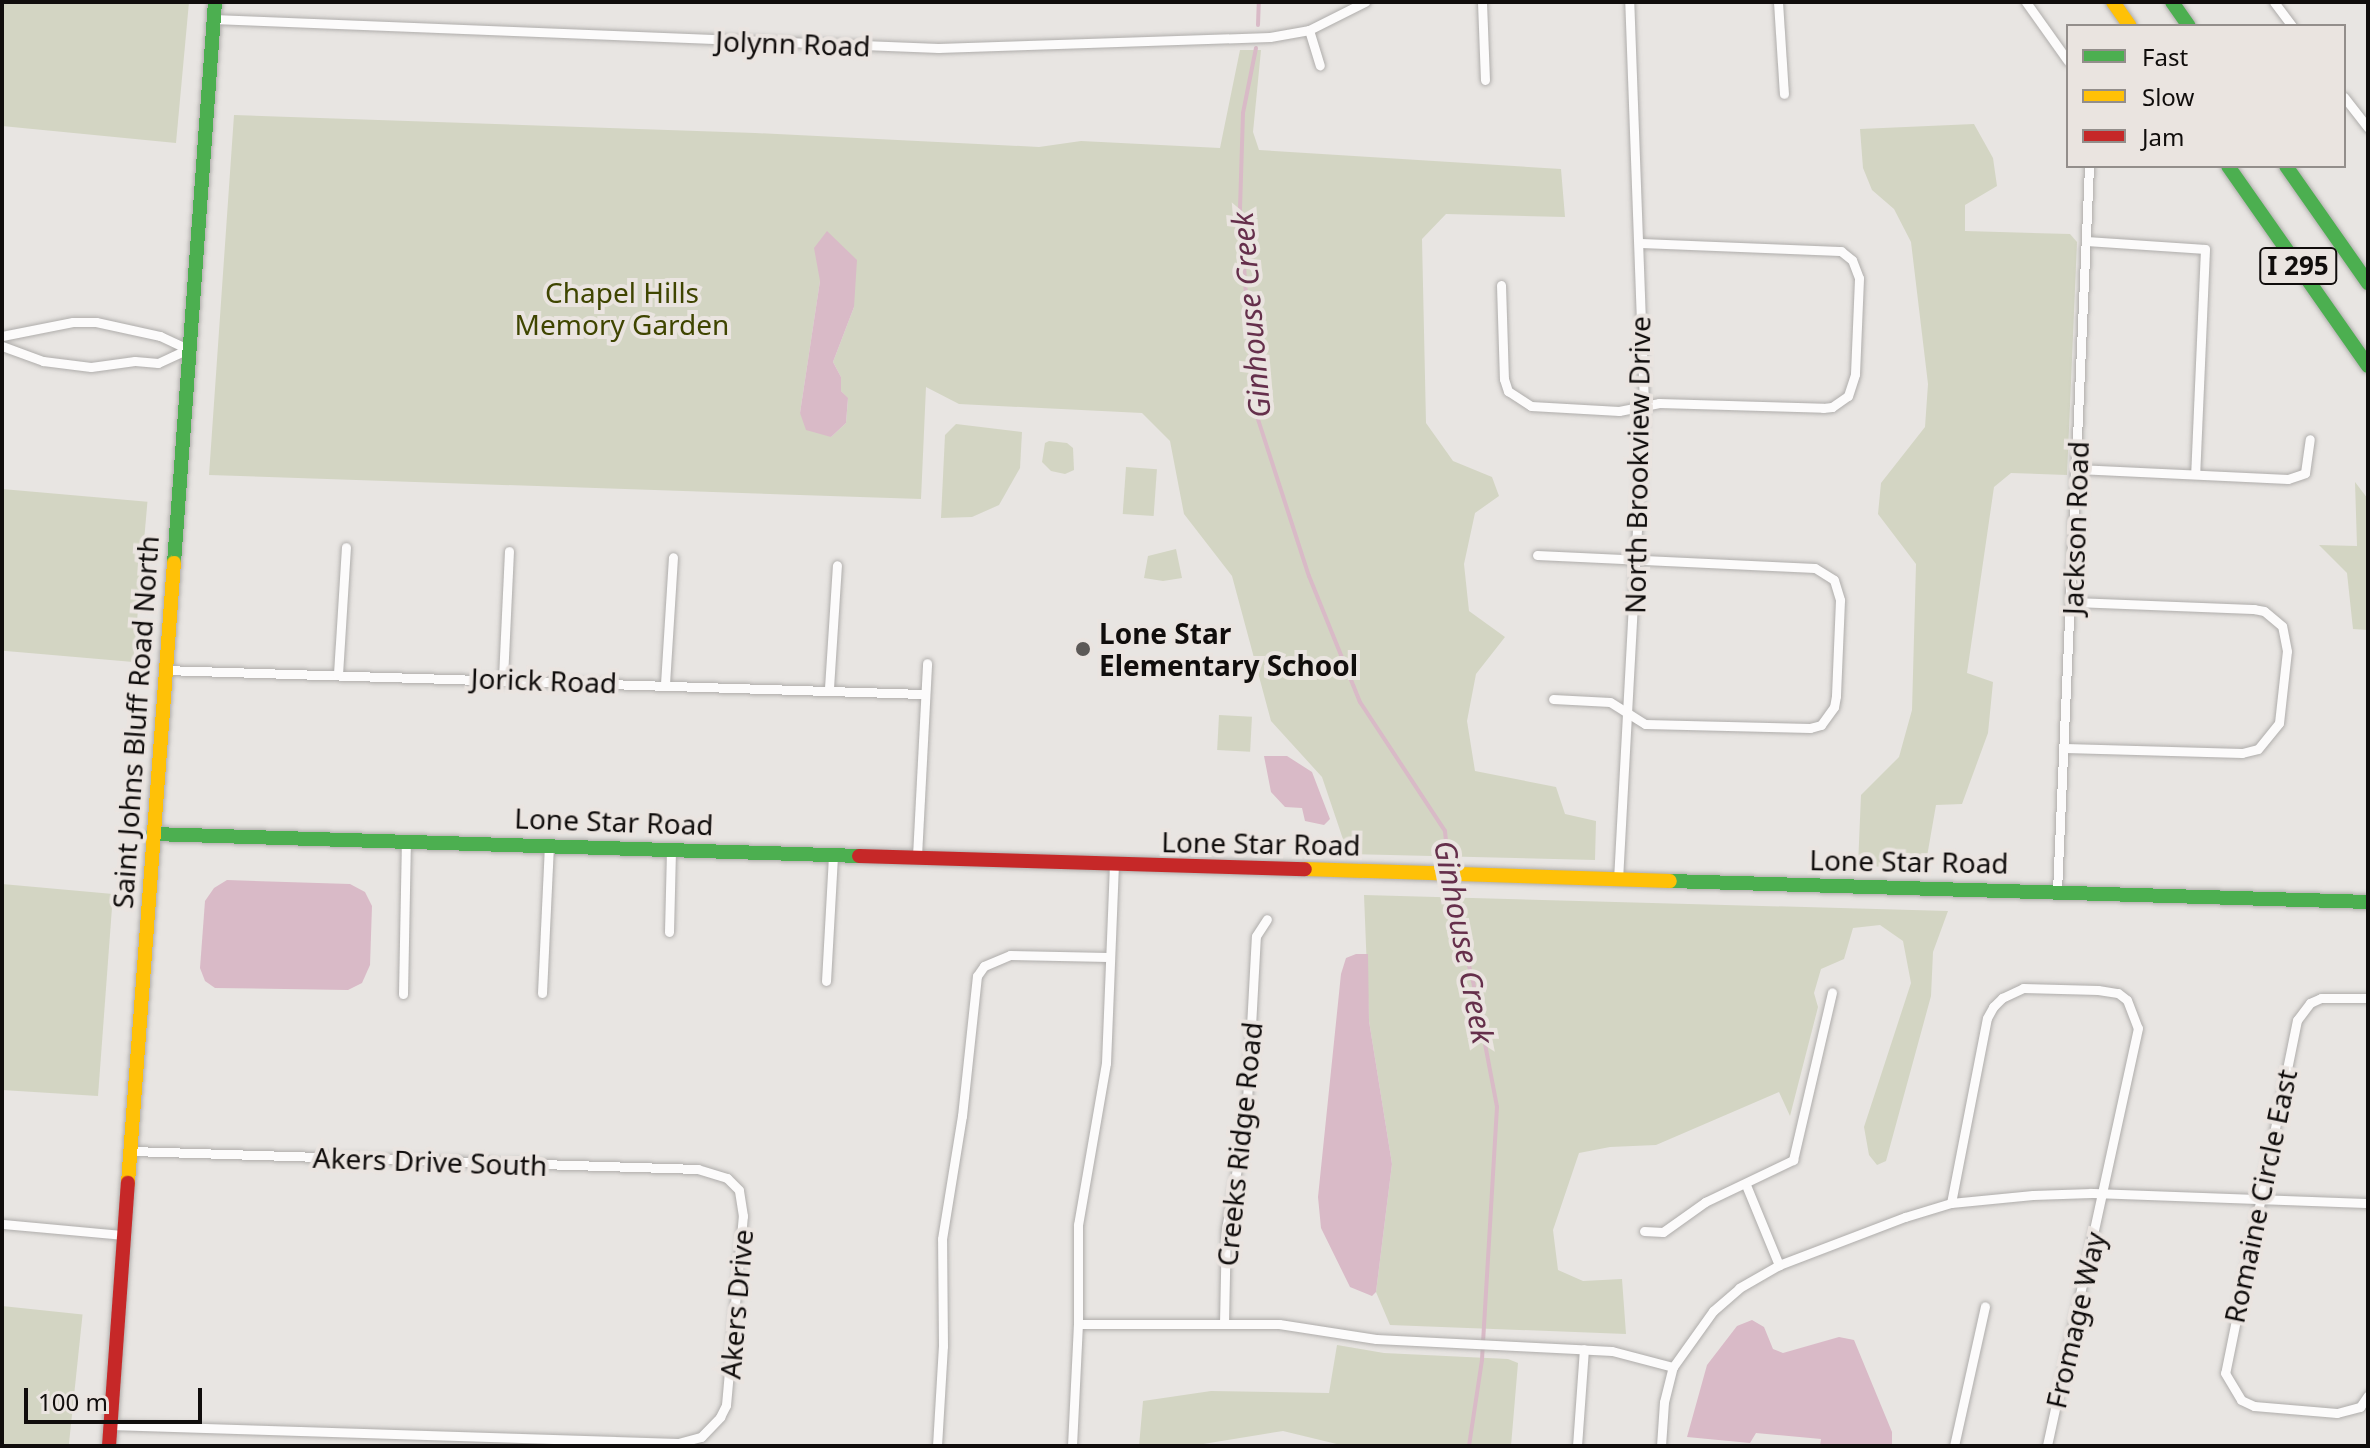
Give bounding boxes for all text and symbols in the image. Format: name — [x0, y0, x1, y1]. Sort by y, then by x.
street label: Jolynn Road — [715, 24, 871, 62]
legend — [2066, 24, 2346, 168]
text: Fast — [2142, 40, 2188, 73]
text: Slow — [2142, 80, 2194, 113]
text: Jam — [2142, 120, 2184, 153]
water label: Ginhouse Creek — [1224, 211, 1278, 419]
road number: I 295 — [2258, 244, 2338, 288]
park label: Chapel Hills Memory Garden — [515, 275, 729, 341]
street label: North Brookview Drive — [1618, 316, 1656, 614]
street label: Jackson Road — [2055, 440, 2095, 616]
street label: Saint Johns Bluff Road North — [105, 534, 165, 910]
place label: Lone Star Elementary School — [1099, 616, 1358, 682]
marker: Lone Star Elementary School — [1074, 640, 1092, 658]
street label: Jorick Road — [470, 661, 618, 699]
street label: Lone Star Road — [514, 801, 714, 841]
street label: Lone Star Road — [1161, 824, 1361, 862]
water label: Ginhouse Creek — [1427, 837, 1501, 1047]
street label: Lone Star Road — [1809, 842, 2009, 880]
street label: Creeks Ridge Road — [1209, 1020, 1269, 1268]
street label: Romaine Circle East — [2217, 1066, 2303, 1326]
street label: Akers Drive South — [312, 1140, 548, 1182]
street label: Akers Drive — [713, 1228, 759, 1380]
street label: Fromage Way — [2038, 1228, 2112, 1412]
scale bar — [28, 1372, 206, 1422]
text: 100 m — [38, 1385, 108, 1418]

